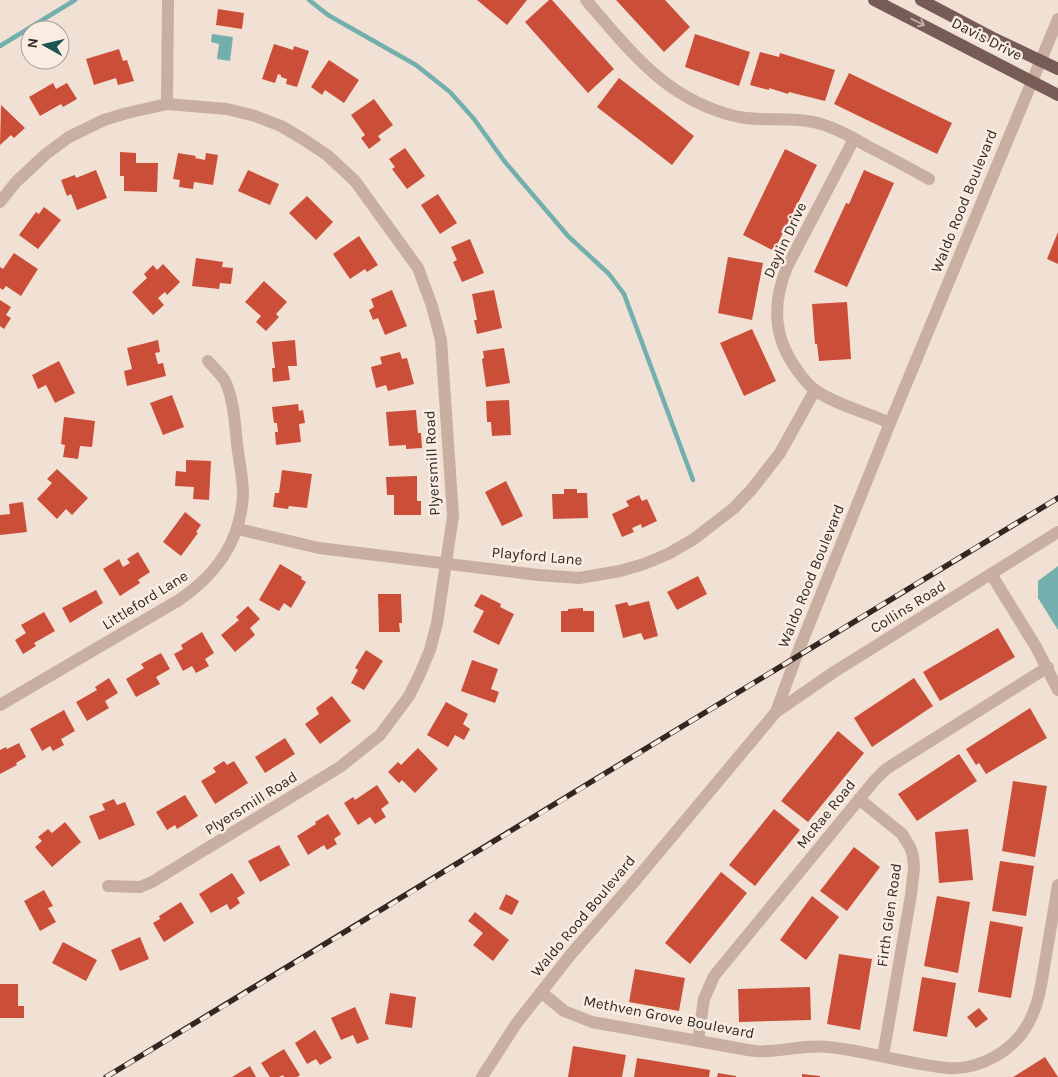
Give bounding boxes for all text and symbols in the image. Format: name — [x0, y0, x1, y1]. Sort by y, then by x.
street label: Davis Drive — [949, 14, 1025, 64]
one-way arrow — [910, 17, 925, 27]
north arrow — [20, 20, 70, 70]
text: N — [24, 37, 42, 49]
street label: Waldo Rood Boulevard — [927, 127, 1001, 275]
street label: Daylin Drive — [760, 199, 810, 281]
street label: Plyersmill Road — [420, 410, 444, 516]
street label: Waldo Rood Boulevard — [774, 502, 848, 650]
street label: Playford Lane — [491, 543, 583, 569]
street label: Littleford Lane — [99, 566, 191, 634]
street label: Collins Road — [867, 577, 949, 637]
street label: Plyersmill Road — [201, 767, 301, 839]
street label: McRae Road — [793, 776, 859, 852]
street label: Waldo Rood Boulevard — [527, 852, 639, 980]
street label: Firth Glen Road — [873, 862, 905, 968]
street label: Methven Grove Boulevard — [582, 992, 756, 1042]

